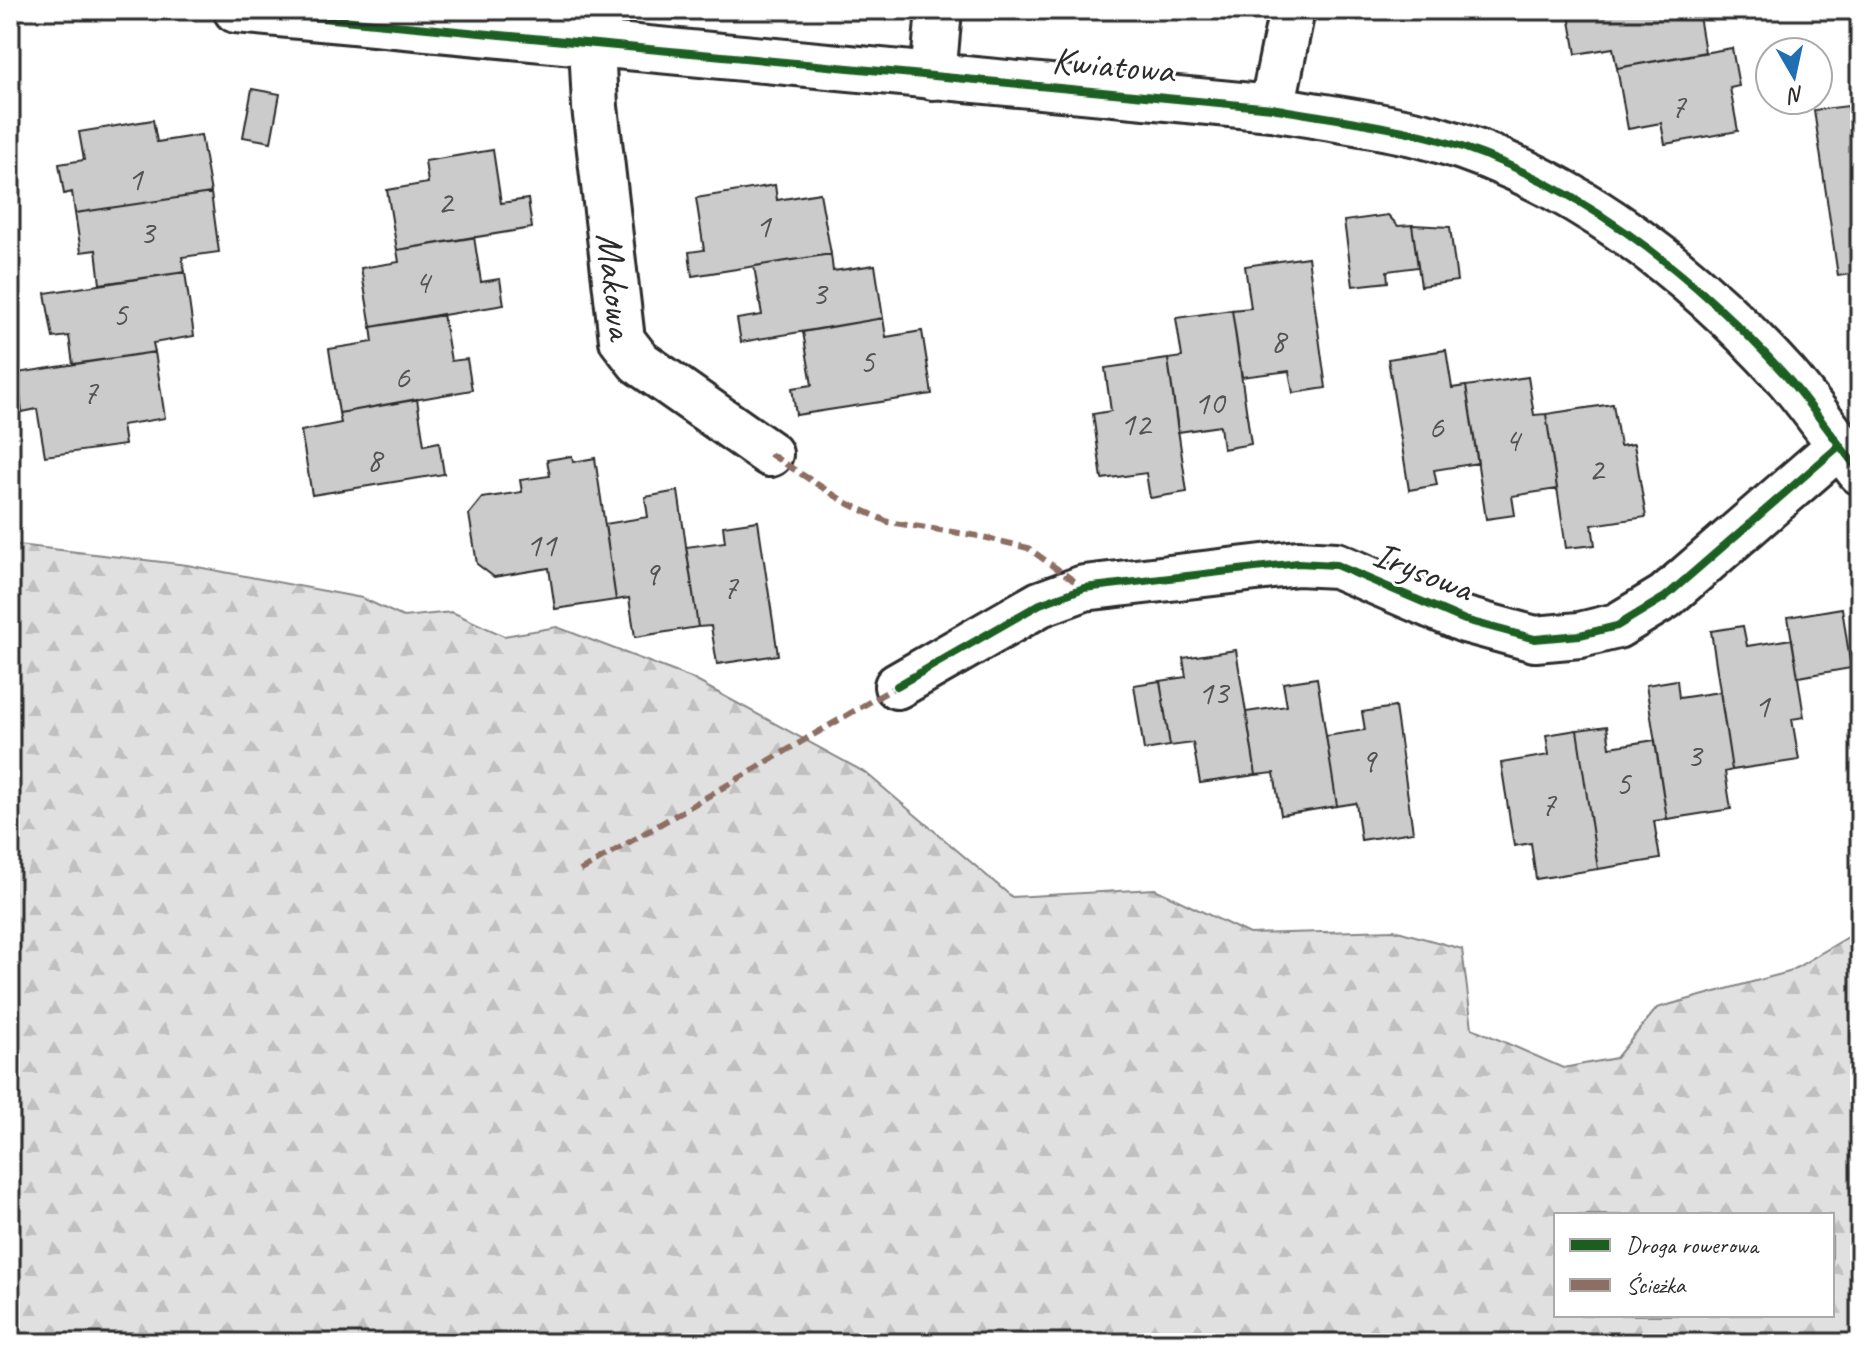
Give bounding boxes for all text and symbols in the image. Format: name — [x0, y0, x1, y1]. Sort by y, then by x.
street label: Kwiatowa — [1050, 36, 1178, 94]
north arrow — [1754, 36, 1834, 116]
text: N — [1785, 80, 1806, 110]
house number: 7 — [1670, 84, 1687, 127]
house number: 1 — [127, 157, 144, 200]
house number: 2 — [437, 180, 455, 223]
house number: 1 — [755, 204, 772, 247]
house number: 3 — [139, 211, 157, 254]
street label: Makowa — [586, 230, 646, 345]
house number: 4 — [414, 260, 433, 303]
house number: 3 — [811, 272, 829, 315]
house number: 5 — [112, 293, 129, 336]
house number: 8 — [1270, 319, 1289, 362]
house number: 5 — [859, 340, 876, 383]
house number: 6 — [394, 355, 411, 398]
house number: 7 — [82, 370, 99, 413]
house number: 10 — [1194, 381, 1227, 424]
house number: 12 — [1120, 402, 1153, 445]
house number: 6 — [1428, 405, 1445, 448]
house number: 4 — [1504, 418, 1523, 461]
house number: 8 — [366, 438, 385, 481]
house number: 2 — [1588, 447, 1606, 490]
house number: 11 — [526, 523, 558, 566]
street label: Irysowa — [1367, 530, 1482, 613]
house number: 9 — [643, 552, 661, 595]
house number: 7 — [722, 565, 739, 608]
house number: 13 — [1198, 671, 1231, 714]
house number: 1 — [1754, 684, 1771, 727]
house number: 3 — [1686, 734, 1704, 777]
house number: 9 — [1360, 739, 1378, 782]
house number: 5 — [1615, 762, 1632, 805]
house number: 7 — [1540, 782, 1557, 825]
legend — [1554, 1213, 1834, 1317]
text: Droga rowerowa — [1626, 1230, 1760, 1260]
text: Ścieżka — [1626, 1270, 1687, 1300]

